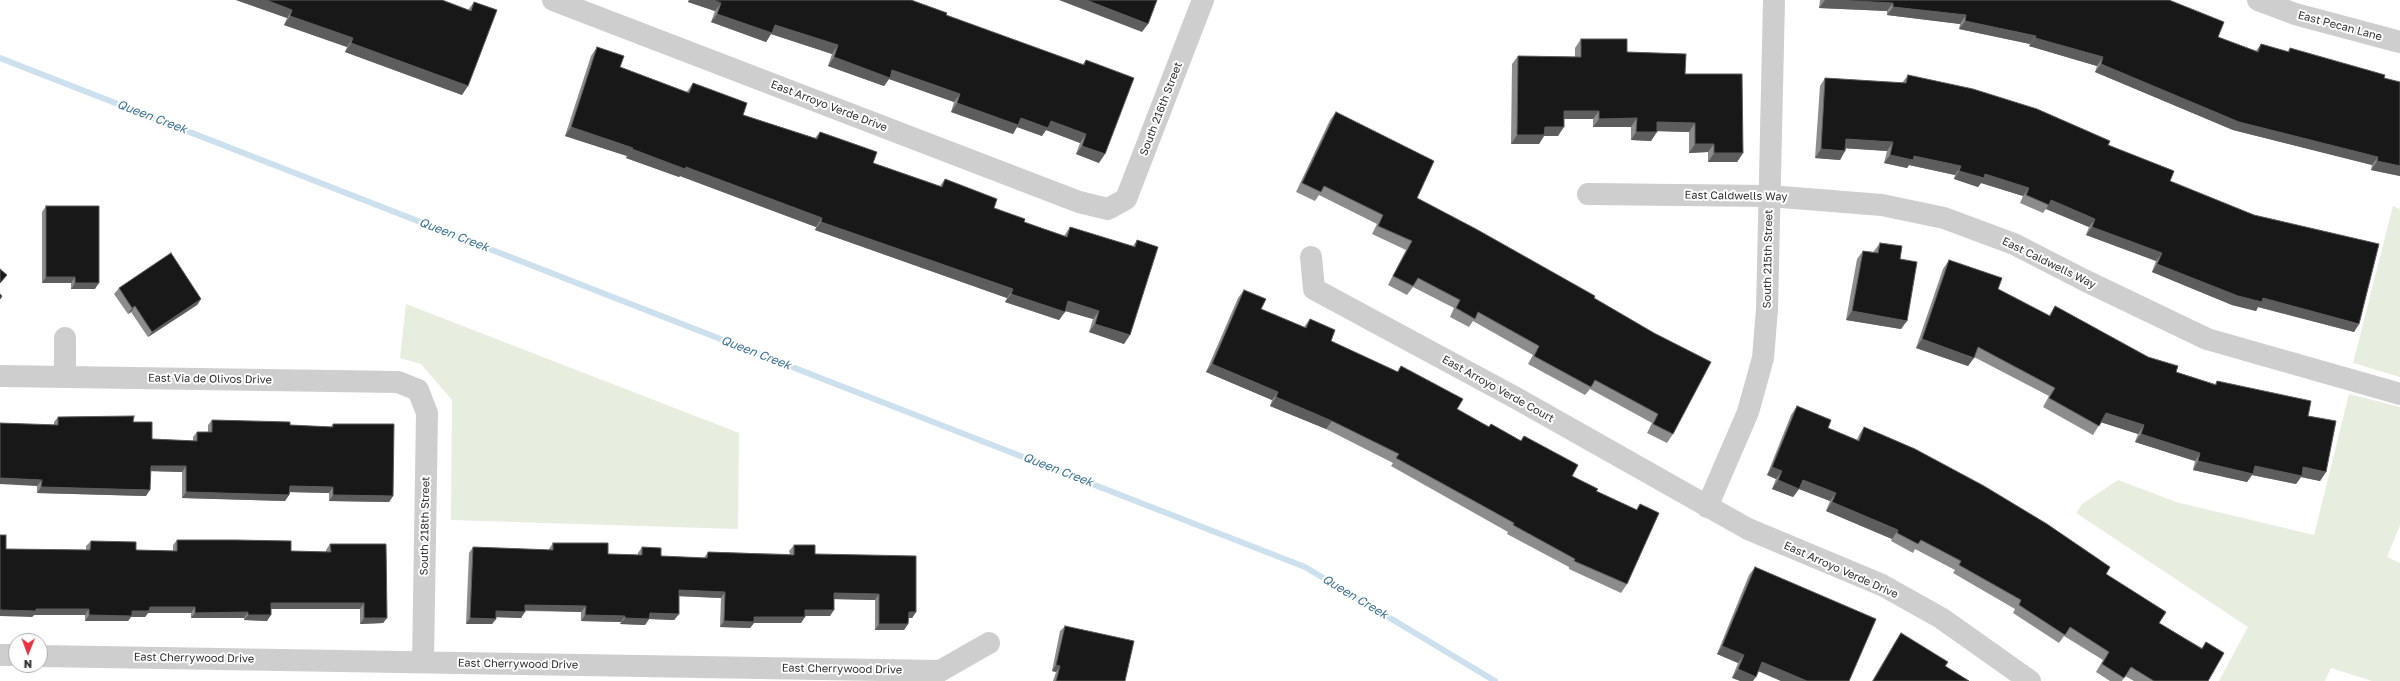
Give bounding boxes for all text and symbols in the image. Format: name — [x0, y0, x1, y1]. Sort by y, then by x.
street label: East Pecan Lane — [2296, 8, 2384, 44]
street label: South 216th Street — [1137, 60, 1185, 158]
street label: East Arroyo Verde Drive — [769, 78, 889, 134]
water label: Queen Creek — [115, 97, 189, 137]
street label: East Caldwells Way — [1685, 189, 1787, 203]
street label: South 215th Street — [1761, 210, 1775, 308]
water label: Queen Creek — [417, 215, 491, 255]
street label: East Caldwells Way — [2000, 235, 2098, 291]
water label: Queen Creek — [719, 333, 793, 373]
street label: East Arroyo Verde Court — [1440, 353, 1556, 425]
street label: East Via de Olivos Drive — [148, 371, 272, 387]
water label: Queen Creek — [1021, 450, 1095, 490]
street label: South 218th Street — [418, 476, 432, 576]
street label: East Arroyo Verde Drive — [1782, 539, 1900, 601]
water label: Queen Creek — [1320, 572, 1390, 622]
north arrow — [8, 633, 48, 673]
street label: East Cherrywood Drive — [134, 650, 254, 666]
street label: East Cherrywood Drive — [458, 656, 578, 672]
text: N — [23, 658, 32, 671]
street label: East Cherrywood Drive — [782, 661, 902, 677]

